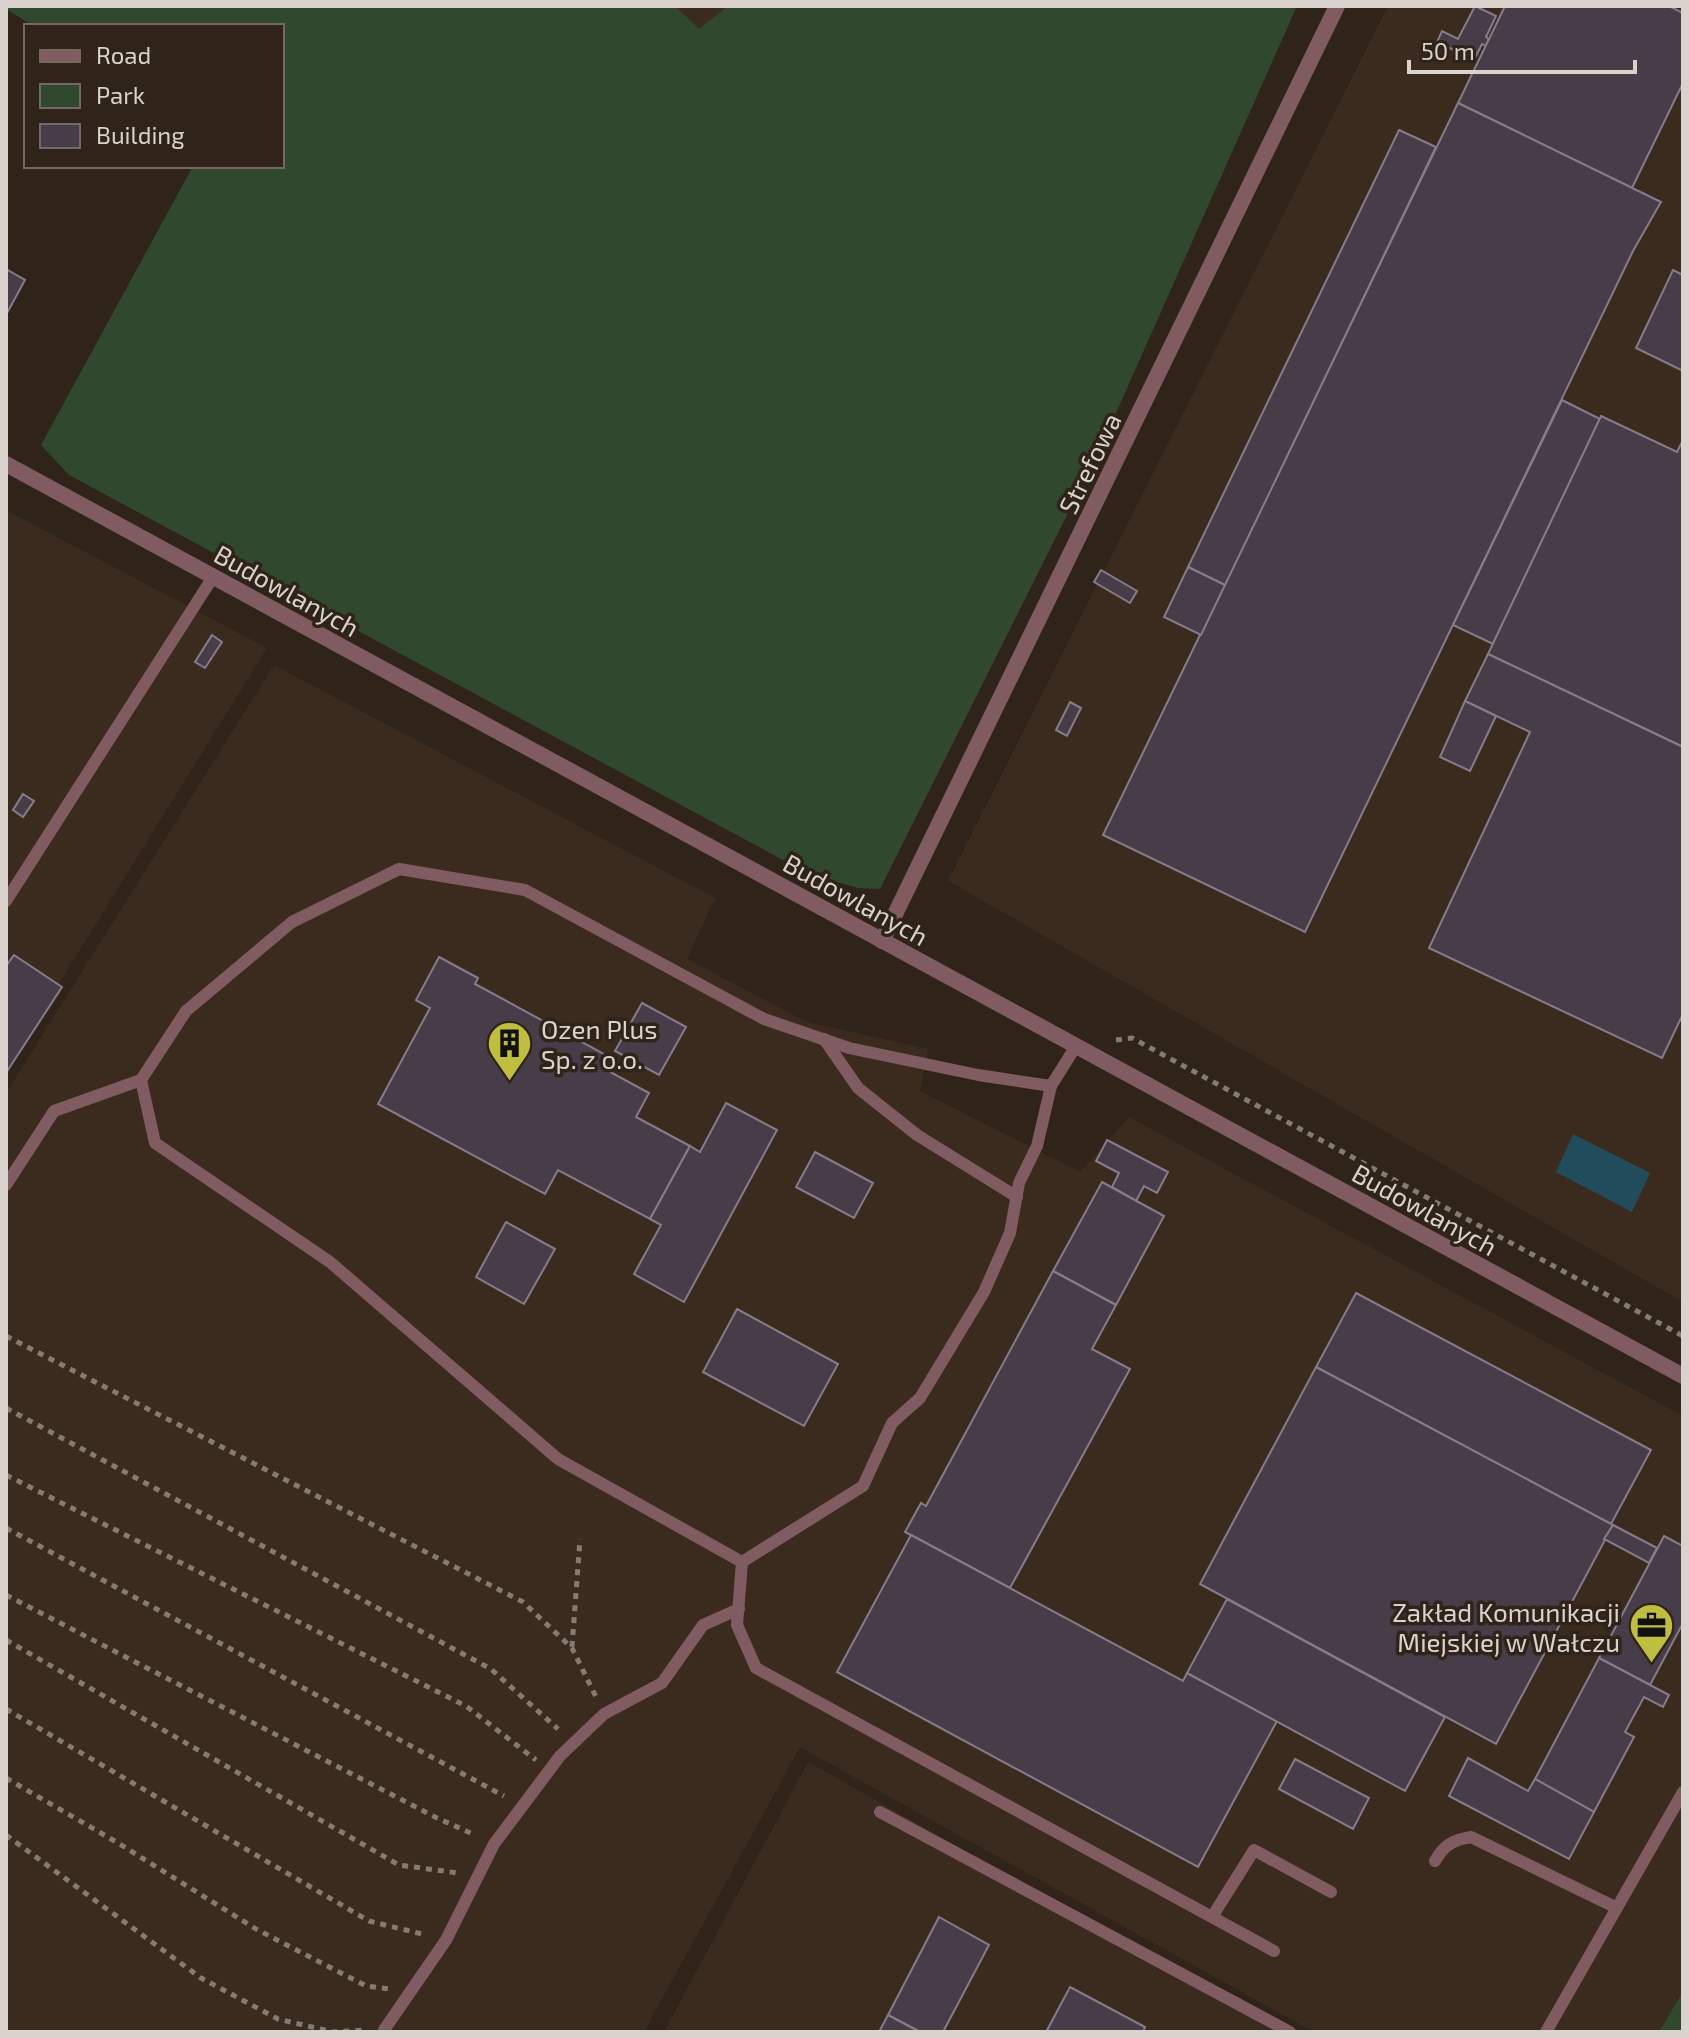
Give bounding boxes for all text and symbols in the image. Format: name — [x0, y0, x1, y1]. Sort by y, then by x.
legend — [24, 24, 284, 168]
scale bar — [1409, 24, 1635, 74]
text: 50 m — [1421, 36, 1475, 65]
text: Road — [96, 40, 151, 69]
text: Park — [96, 80, 145, 109]
text: Building — [96, 120, 185, 149]
street label: Strefowa — [1051, 408, 1127, 518]
street label: Budowlanych — [209, 538, 365, 642]
street label: Budowlanych — [778, 847, 934, 951]
place label: Ozen Plus Sp. z o.o. — [541, 1013, 658, 1074]
building icon: Ozen Plus Sp. z o.o. — [486, 1019, 534, 1082]
street label: Budowlanych — [1347, 1157, 1503, 1261]
place label: Zakład Komunikacji Miejskiej w Wałczu — [1392, 1596, 1620, 1657]
office icon: Zakład Komunikacji Miejskiej w Wałczu — [1627, 1602, 1675, 1665]

